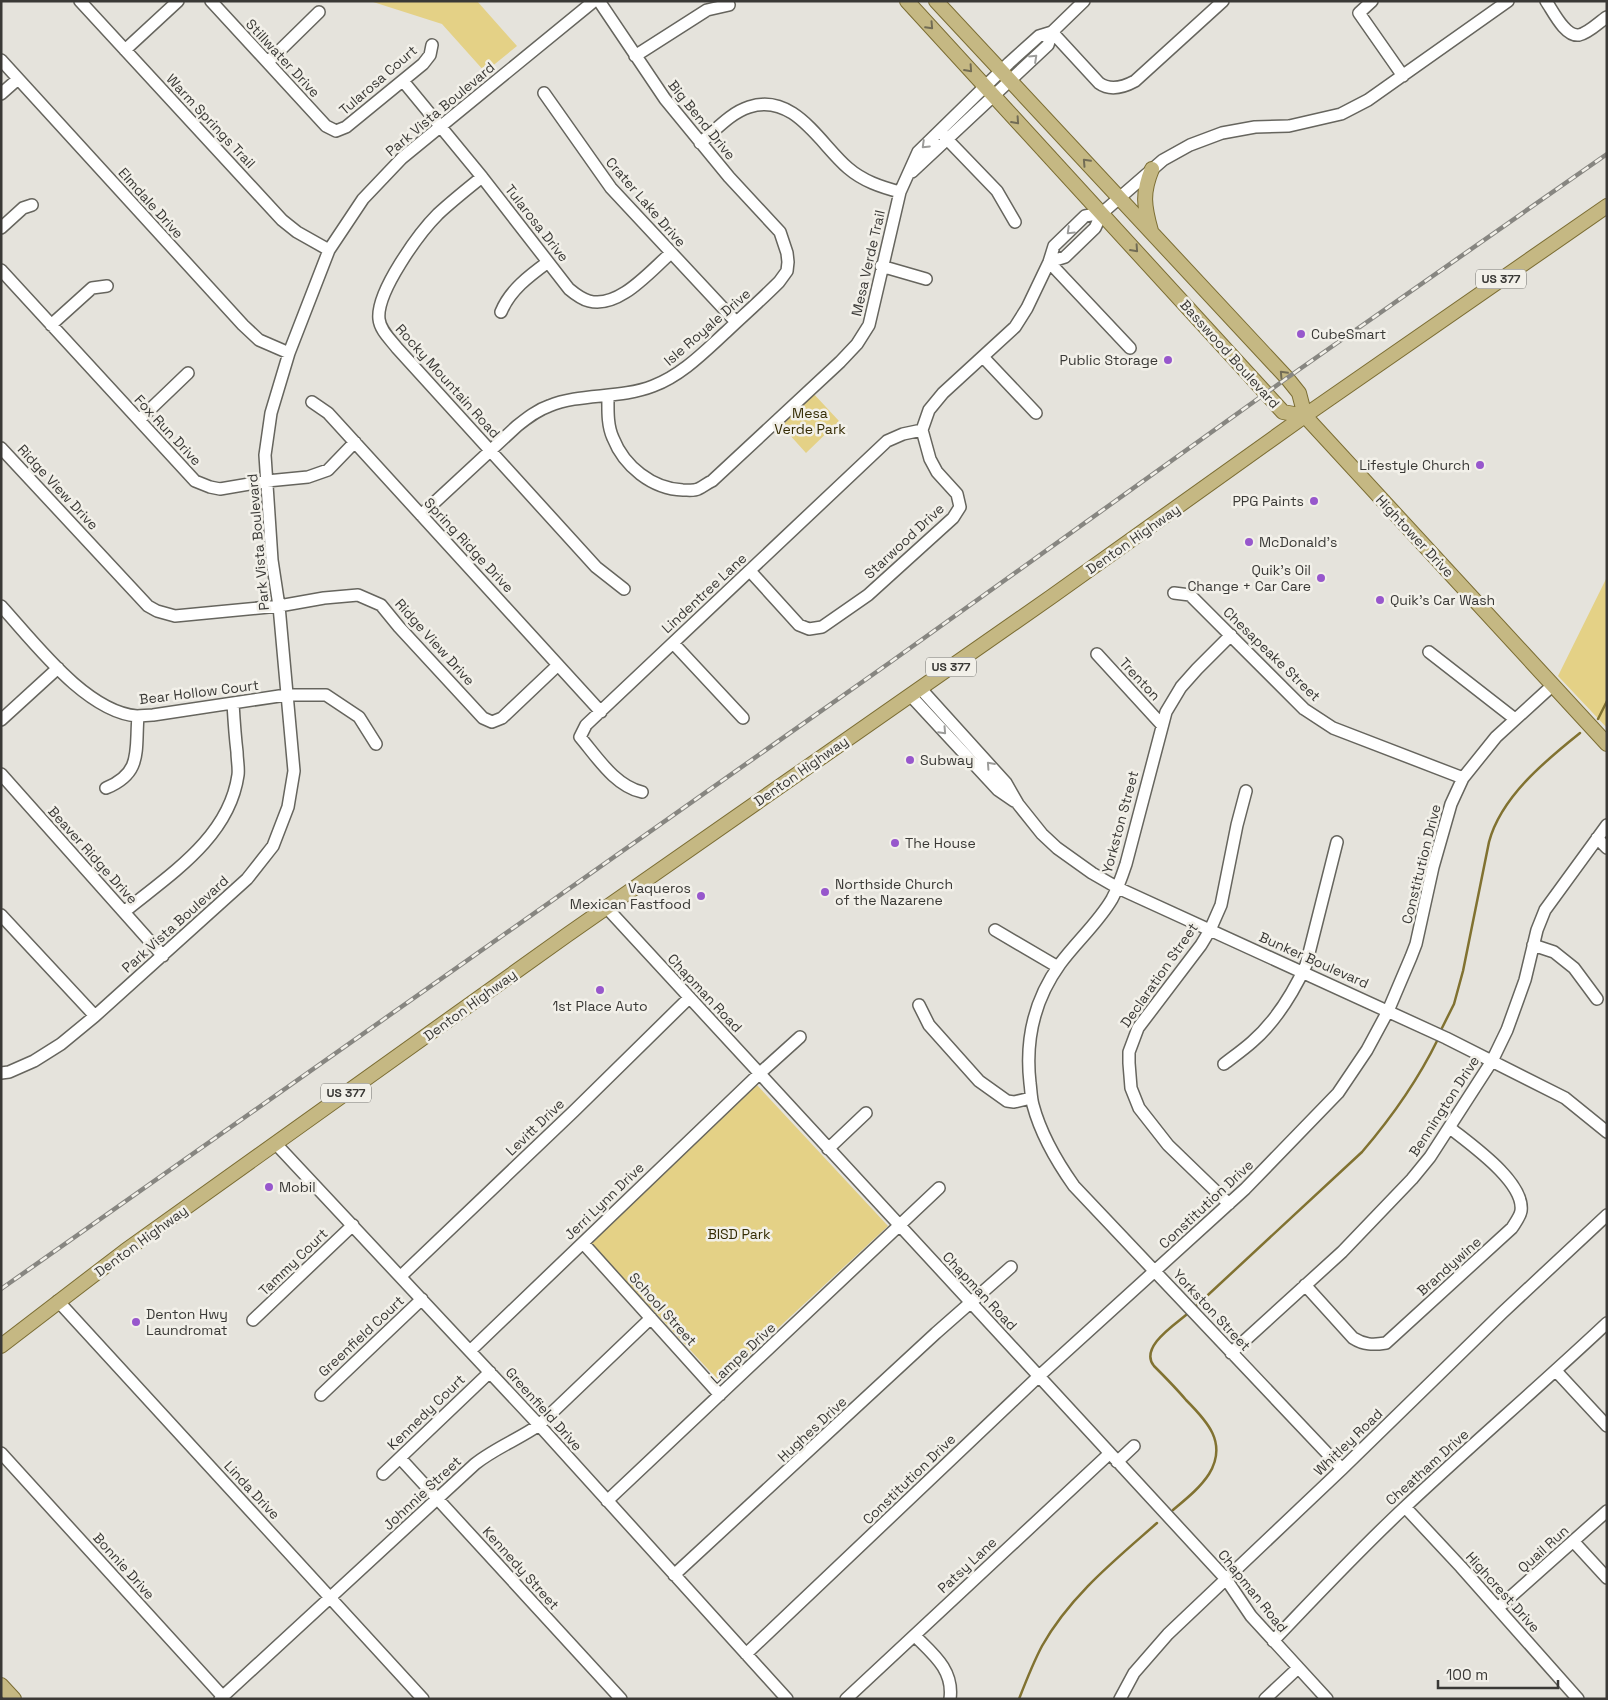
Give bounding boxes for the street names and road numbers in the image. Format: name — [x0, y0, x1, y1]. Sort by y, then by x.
street label: Stillwater Drive — [242, 15, 324, 101]
street label: Tularosa Court — [335, 41, 421, 119]
street label: Park Vista Boulevard — [382, 58, 498, 160]
street label: Warm Springs Trail — [163, 70, 259, 172]
street label: Big Bend Drive — [664, 76, 740, 164]
street label: Crater Lake Drive — [602, 153, 690, 251]
street label: Elmdale Drive — [114, 164, 188, 242]
street label: Tularosa Drive — [501, 181, 573, 265]
street label: Mesa Verde Trail — [847, 208, 889, 318]
road number: US 377 — [1476, 270, 1526, 288]
street label: Isle Royale Drive — [660, 284, 754, 370]
street label: Basswood Boulevard — [1176, 296, 1284, 412]
street label: Rocky Mountain Road — [392, 320, 504, 442]
street label: Fox Run Drive — [130, 391, 206, 469]
street label: Ridge View Drive — [14, 440, 102, 534]
street label: Park Vista Boulevard — [243, 473, 273, 611]
street label: Hightower Drive — [1372, 491, 1458, 581]
street label: Spring Ridge Drive — [420, 494, 518, 596]
street label: Starwood Drive — [860, 499, 948, 583]
street label: Denton Highway — [1083, 500, 1183, 578]
street label: Lindentree Lane — [658, 549, 750, 637]
street label: Ridge View Drive — [391, 595, 479, 689]
street label: Chesapeake Street — [1220, 603, 1324, 705]
street label: Trenton — [1116, 654, 1164, 704]
road number: US 377 — [926, 658, 976, 676]
street label: Bear Hollow Court — [138, 676, 260, 708]
street label: Denton Highway — [751, 732, 851, 810]
street label: Yorkston Street — [1098, 769, 1142, 875]
street label: Beaver Ridge Drive — [44, 802, 142, 908]
street label: Constitution Drive — [1397, 802, 1445, 926]
street label: Park Vista Boulevard — [118, 871, 232, 977]
street label: Declaration Street — [1116, 919, 1202, 1031]
street label: Bunker Boulevard — [1256, 928, 1372, 992]
street label: Chapman Road — [664, 950, 746, 1036]
street label: Denton Highway — [420, 965, 520, 1045]
street label: Bennington Drive — [1405, 1052, 1483, 1160]
road number: US 377 — [321, 1084, 371, 1102]
street label: Levitt Drive — [502, 1095, 568, 1159]
street label: Constitution Drive — [1155, 1156, 1257, 1252]
street label: Jerri Lynn Drive — [560, 1158, 648, 1244]
street label: Denton Highway — [91, 1201, 191, 1281]
street label: Tammy Court — [255, 1225, 331, 1299]
street label: Brandywine — [1413, 1233, 1485, 1299]
street label: Chapman Road — [939, 1248, 1021, 1334]
street label: Yorkston Street — [1169, 1265, 1255, 1355]
street label: School Street — [625, 1269, 701, 1349]
street label: Greenfield Court — [314, 1292, 408, 1380]
street label: Lampe Drive — [707, 1318, 779, 1388]
street label: Greenfield Drive — [502, 1363, 586, 1455]
street label: Kennedy Court — [383, 1370, 469, 1454]
street label: Hughes Drive — [774, 1392, 850, 1466]
street label: Whitley Road — [1310, 1405, 1386, 1479]
street label: Cheatham Drive — [1382, 1425, 1472, 1509]
street label: Constitution Drive — [859, 1430, 959, 1528]
street label: Johnnie Street — [379, 1452, 465, 1534]
street label: Linda Drive — [220, 1457, 284, 1523]
street label: Quail Run — [1514, 1521, 1572, 1577]
street label: Kennedy Street — [479, 1523, 563, 1613]
street label: Bonnie Drive — [89, 1529, 159, 1603]
street label: Patsy Lane — [934, 1533, 1000, 1597]
street label: Chapman Road — [1214, 1546, 1292, 1636]
street label: Highcrest Drive — [1462, 1548, 1544, 1636]

